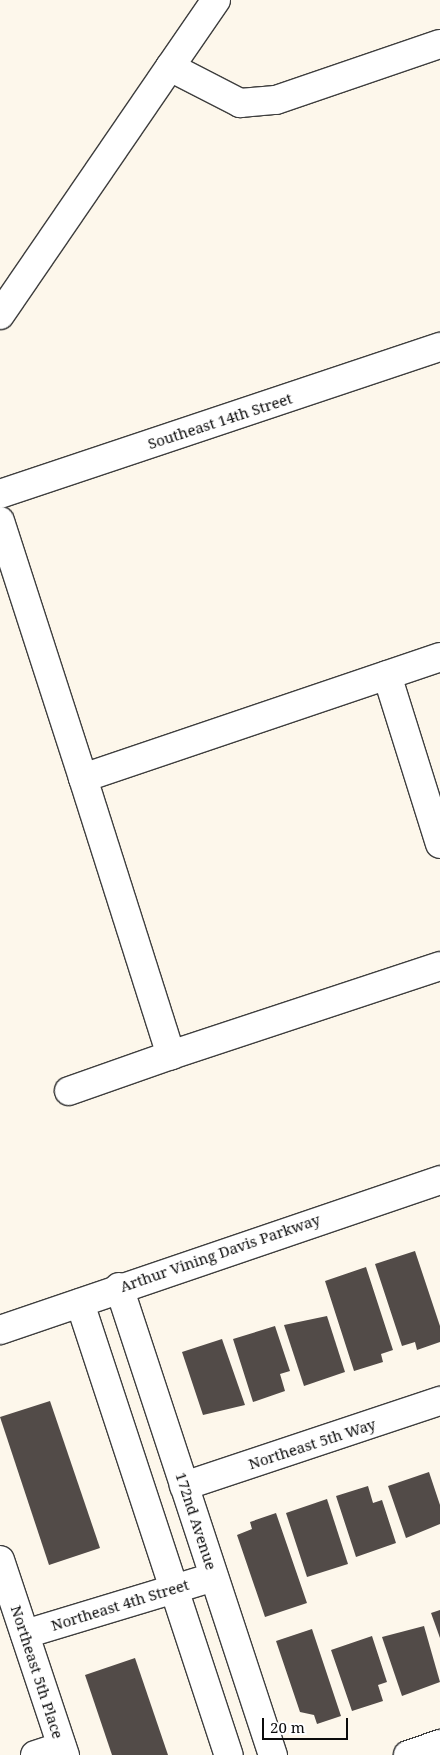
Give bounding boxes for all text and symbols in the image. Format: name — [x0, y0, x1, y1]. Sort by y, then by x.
street label: Southeast 14th Street — [145, 389, 295, 453]
street label: Arthur Vining Davis Parkway — [118, 1210, 322, 1296]
street label: Northeast 5th Way — [246, 1415, 378, 1473]
street label: 172nd Avenue — [172, 1470, 220, 1572]
street label: Northeast 4th Street — [49, 1575, 191, 1635]
street label: Northeast 5th Place — [7, 1603, 67, 1741]
scale bar — [265, 1708, 351, 1740]
text: 20 m — [270, 1717, 305, 1737]

